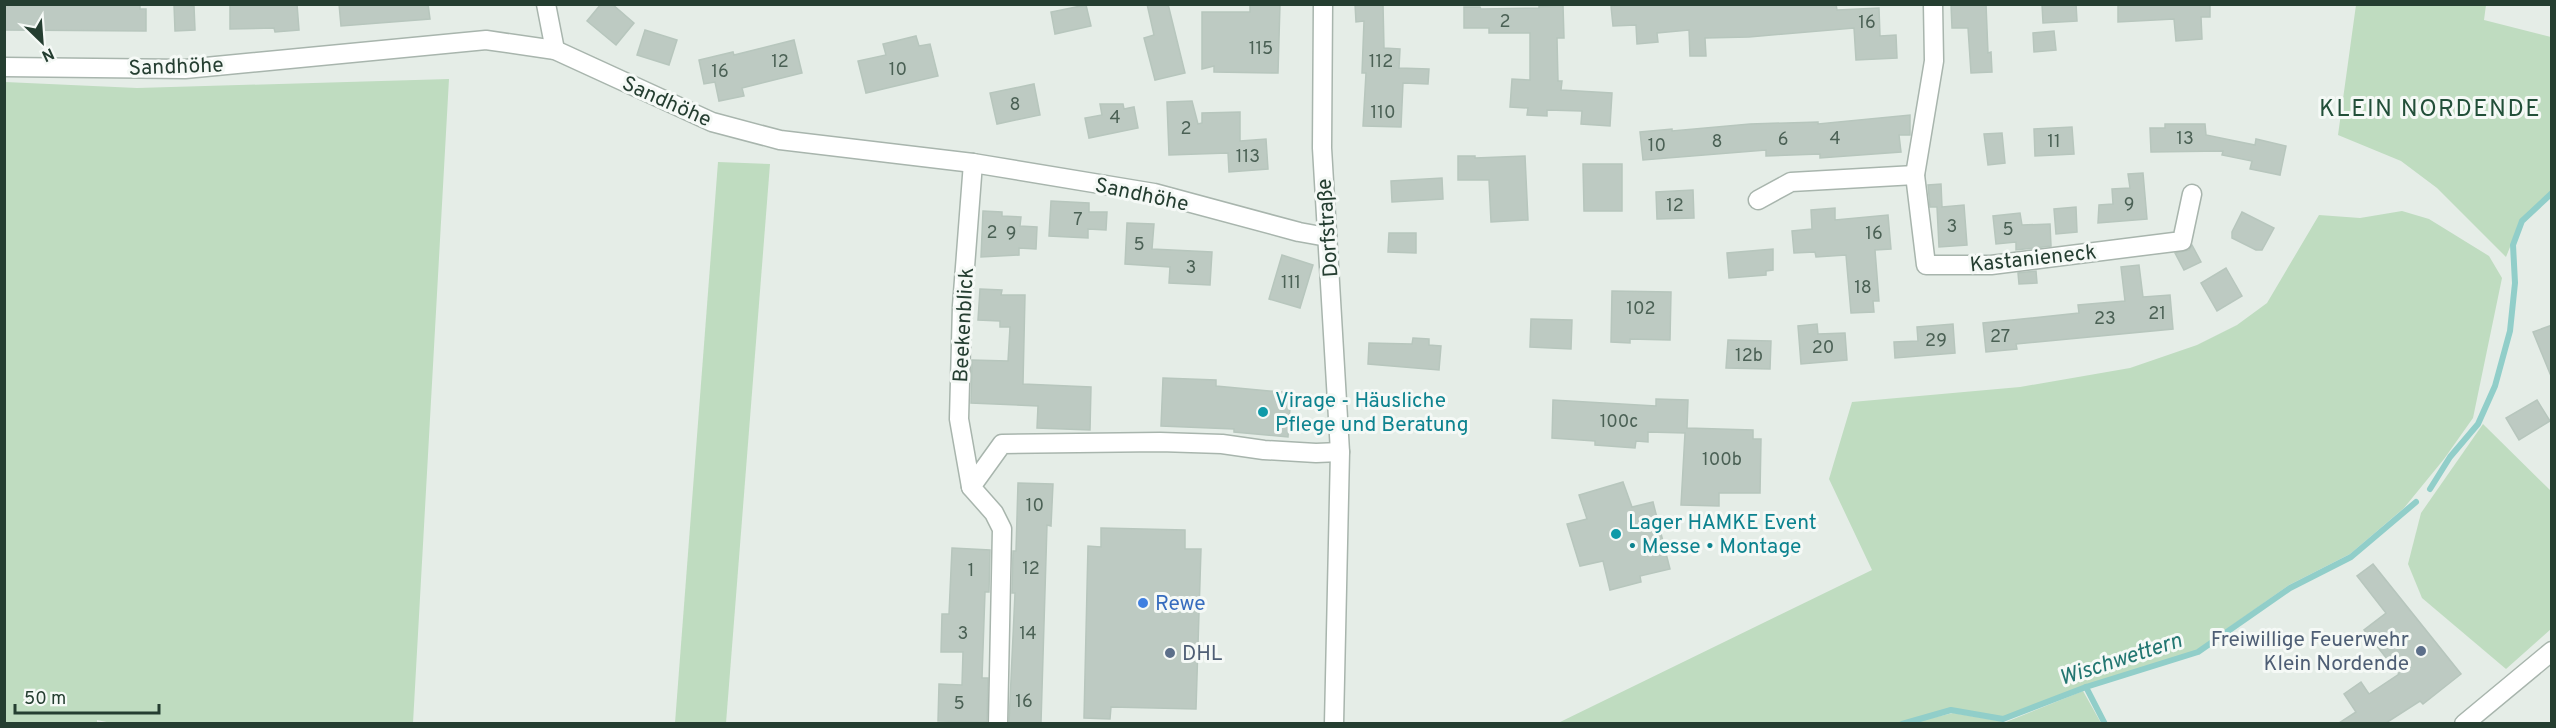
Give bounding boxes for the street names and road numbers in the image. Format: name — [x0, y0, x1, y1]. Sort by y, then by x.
street label: Sandhöhe — [128, 52, 224, 83]
street label: Sandhöhe — [617, 71, 715, 134]
street label: Sandhöhe — [1092, 172, 1191, 219]
street label: Dorfstraße — [1312, 178, 1345, 278]
street label: Kastanieneck — [1968, 239, 2098, 280]
street label: Beekenblick — [948, 267, 981, 383]

